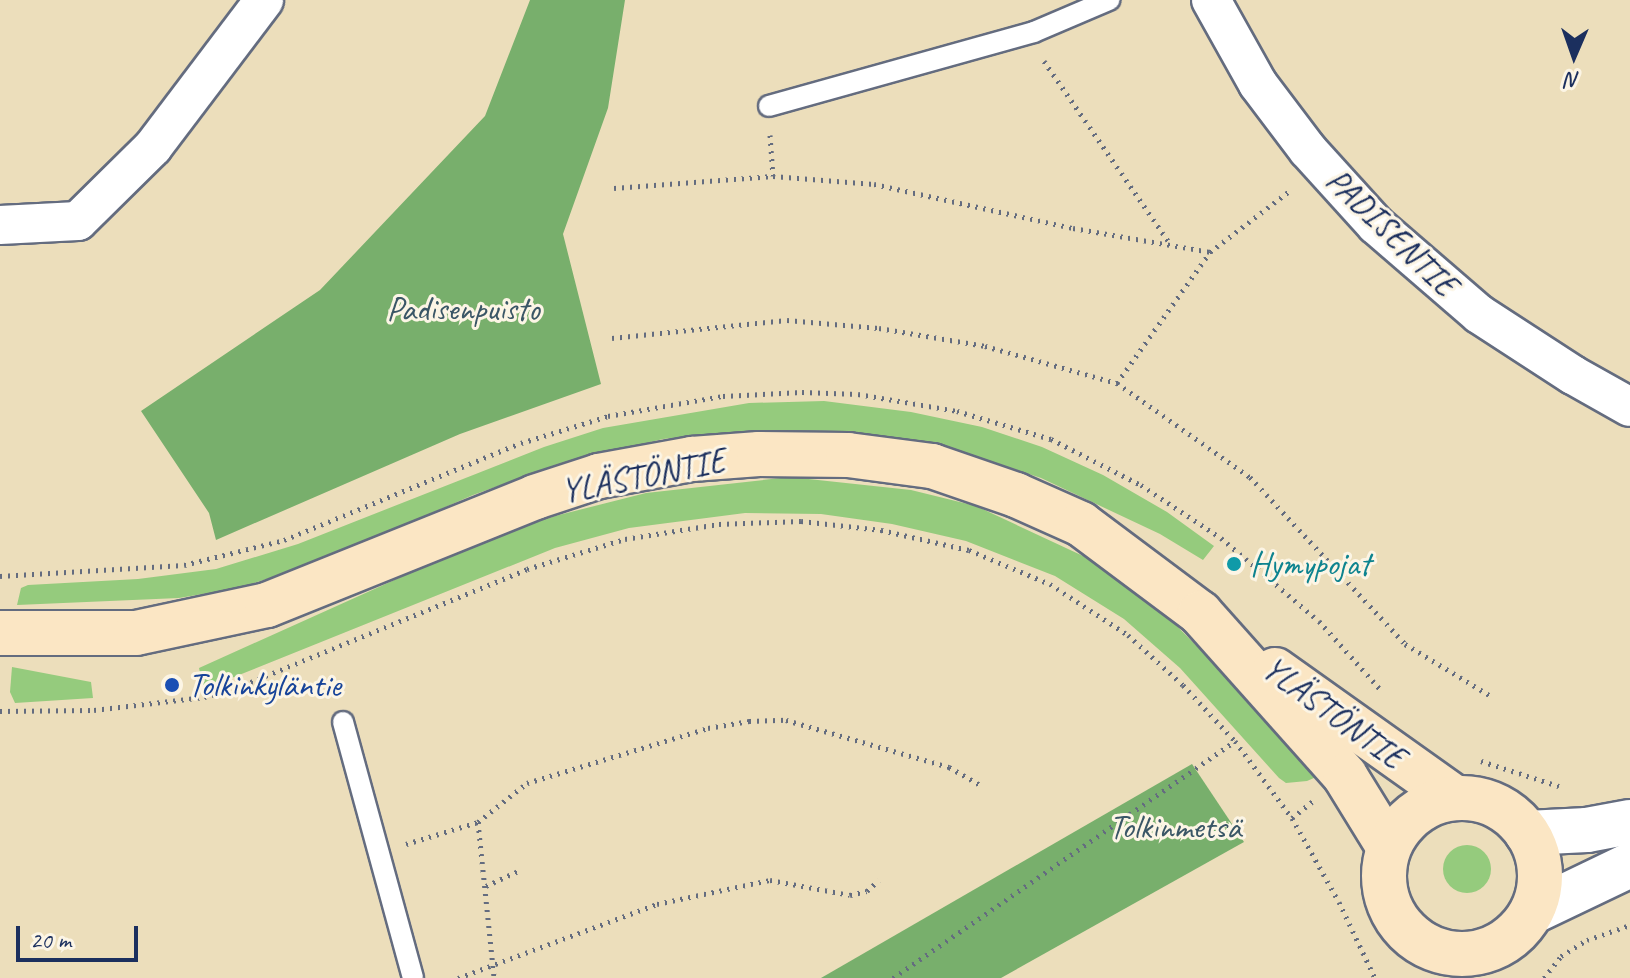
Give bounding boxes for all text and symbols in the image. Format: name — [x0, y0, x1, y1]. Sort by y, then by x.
north arrow — [1534, 16, 1614, 96]
text: N — [1566, 66, 1580, 94]
street label: PADISENTIE — [1318, 159, 1466, 305]
park label: Padisenpuisto — [386, 289, 540, 329]
street label: YLÄSTÖNTIE — [558, 439, 728, 511]
place label: Hymypojat — [1250, 544, 1370, 584]
marker: Hymypojat — [1225, 555, 1243, 573]
street label: YLÄSTÖNTIE — [1255, 647, 1413, 777]
place label: Tolkinkyläntie — [188, 665, 341, 705]
marker: Tolkinkyläntie — [163, 676, 181, 694]
park label: Tolkinmetsä — [1109, 807, 1241, 847]
scale bar — [20, 910, 142, 960]
text: 20 m — [30, 925, 71, 955]

